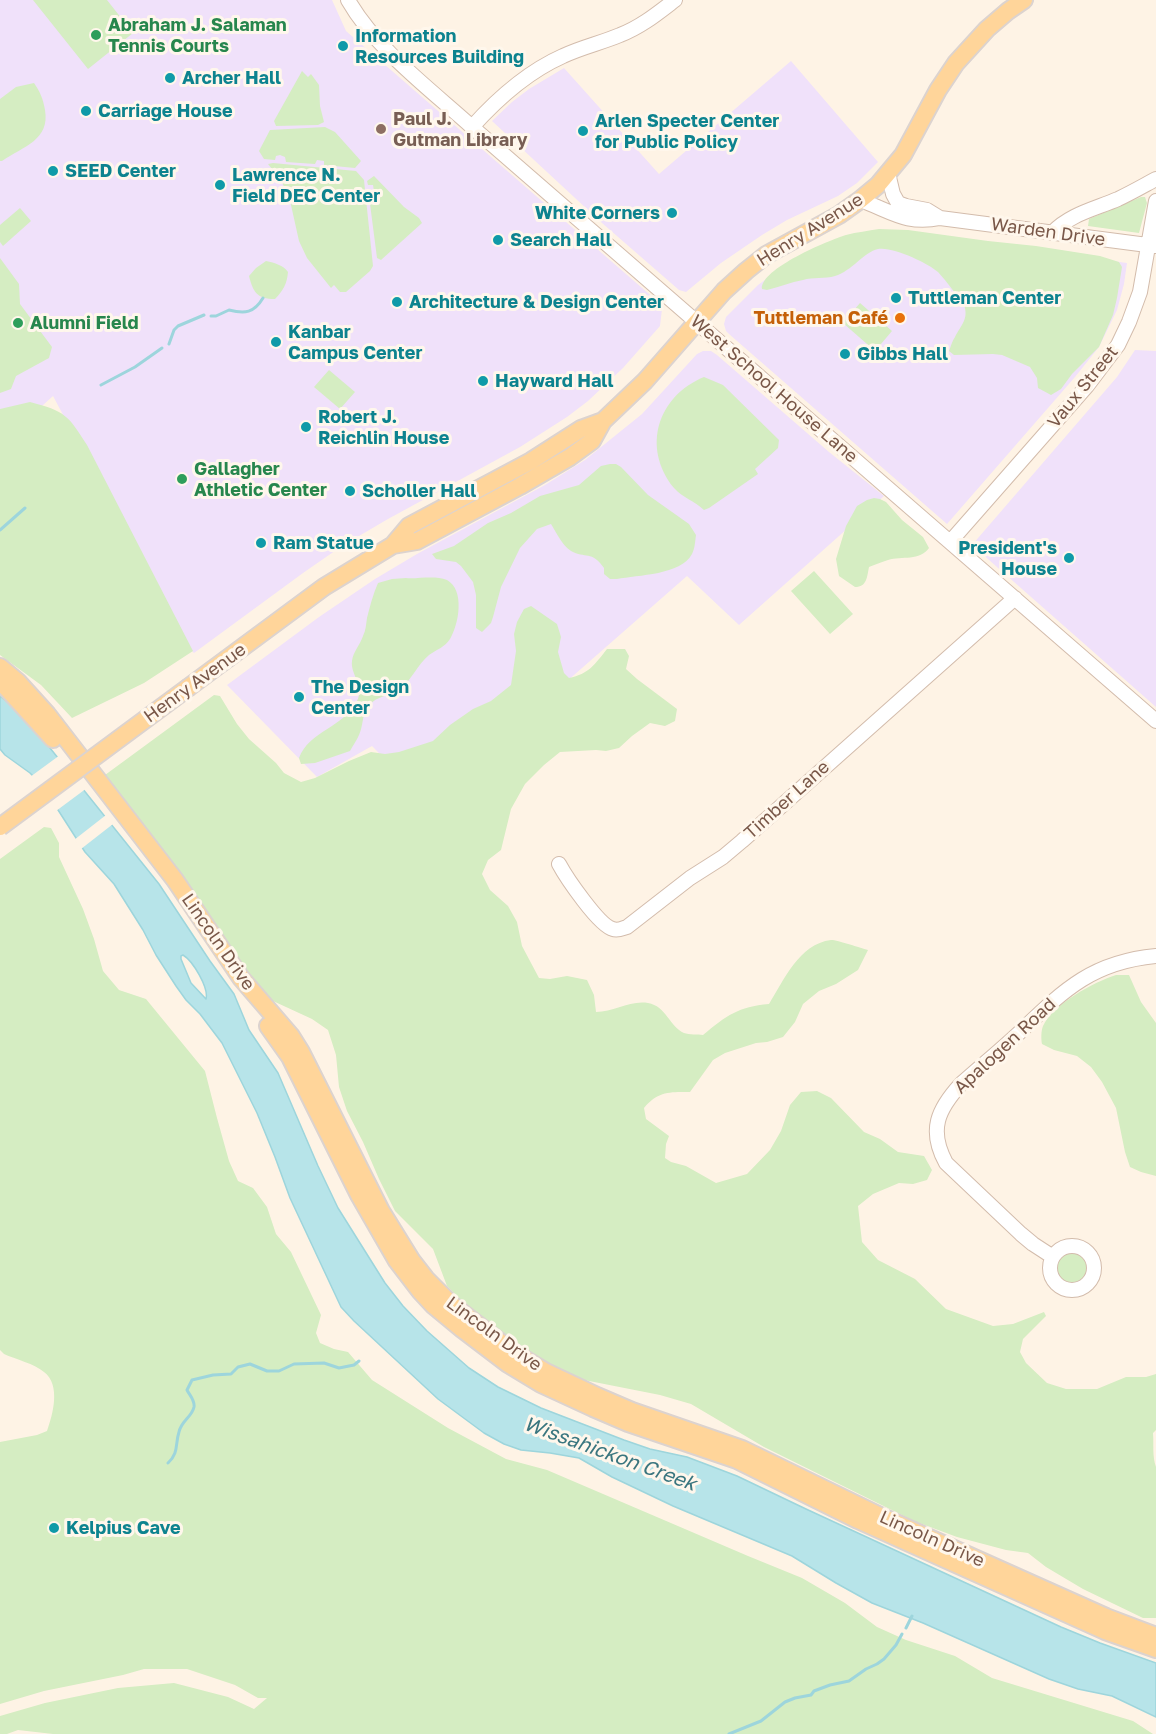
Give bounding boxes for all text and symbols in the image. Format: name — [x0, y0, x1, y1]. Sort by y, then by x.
place label: Abraham J. Salaman Tennis Courts — [108, 14, 287, 57]
place label: Information Resources Building — [355, 25, 524, 68]
marker: Abraham J. Salaman Tennis Courts — [89, 28, 103, 42]
marker: Information Resources Building — [336, 39, 350, 53]
place label: Archer Hall — [182, 67, 281, 89]
marker: Archer Hall — [163, 71, 177, 85]
place label: Carriage House — [98, 100, 233, 122]
marker: Carriage House — [79, 104, 93, 118]
place label: Paul J. Gutman Library — [393, 108, 527, 150]
place label: Arlen Specter Center for Public Policy — [595, 110, 779, 152]
marker: Paul J. Gutman Library — [374, 122, 388, 136]
marker: Arlen Specter Center for Public Policy — [576, 124, 590, 138]
place label: SEED Center — [65, 160, 176, 182]
marker: SEED Center — [46, 164, 60, 178]
place label: Lawrence N. Field DEC Center — [232, 164, 380, 207]
marker: Lawrence N. Field DEC Center — [213, 178, 227, 192]
street label: Henry Avenue — [753, 189, 867, 271]
place label: White Corners — [535, 202, 660, 224]
marker: White Corners — [665, 206, 679, 220]
street label: Warden Drive — [989, 213, 1107, 251]
place label: Search Hall — [510, 229, 612, 251]
marker: Search Hall — [491, 233, 505, 247]
place label: Tuttleman Center — [908, 287, 1061, 309]
place label: Architecture & Design Center — [409, 291, 664, 313]
marker: Tuttleman Center — [889, 291, 903, 305]
marker: Architecture & Design Center — [390, 295, 404, 309]
place label: Tuttleman Café — [754, 307, 888, 329]
street label: West School House Lane — [686, 310, 862, 468]
marker: Tuttleman Café — [893, 311, 907, 325]
place label: Alumni Field — [30, 312, 139, 334]
marker: Alumni Field — [11, 316, 25, 330]
place label: Kanbar Campus Center — [288, 321, 422, 364]
marker: Kanbar Campus Center — [269, 335, 283, 349]
street label: Vaux Street — [1043, 341, 1123, 433]
place label: Gibbs Hall — [857, 343, 948, 365]
marker: Gibbs Hall — [838, 347, 852, 361]
place label: Hayward Hall — [495, 370, 613, 392]
marker: Hayward Hall — [476, 374, 490, 388]
place label: Robert J. Reichlin House — [318, 406, 449, 448]
marker: Robert J. Reichlin House — [299, 420, 313, 434]
place label: Gallagher Athletic Center — [194, 458, 327, 500]
marker: Gallagher Athletic Center — [175, 472, 189, 486]
place label: Scholler Hall — [362, 480, 476, 502]
marker: Scholler Hall — [343, 484, 357, 498]
place label: Ram Statue — [273, 532, 374, 554]
marker: Ram Statue — [254, 536, 268, 550]
place label: President's House — [958, 537, 1057, 580]
marker: President's House — [1062, 551, 1076, 565]
street label: Henry Avenue — [140, 639, 250, 727]
place label: The Design Center — [311, 676, 409, 718]
marker: The Design Center — [292, 690, 306, 704]
street label: Timber Lane — [740, 756, 834, 844]
street label: Lincoln Drive — [177, 890, 259, 994]
street label: Apalogen Road — [950, 993, 1060, 1099]
street label: Lincoln Drive — [442, 1292, 546, 1376]
water label: Wissahickon Creek — [521, 1412, 699, 1496]
street label: Lincoln Drive — [876, 1506, 988, 1572]
place label: Kelpius Cave — [66, 1517, 181, 1539]
marker: Kelpius Cave — [47, 1521, 61, 1535]

